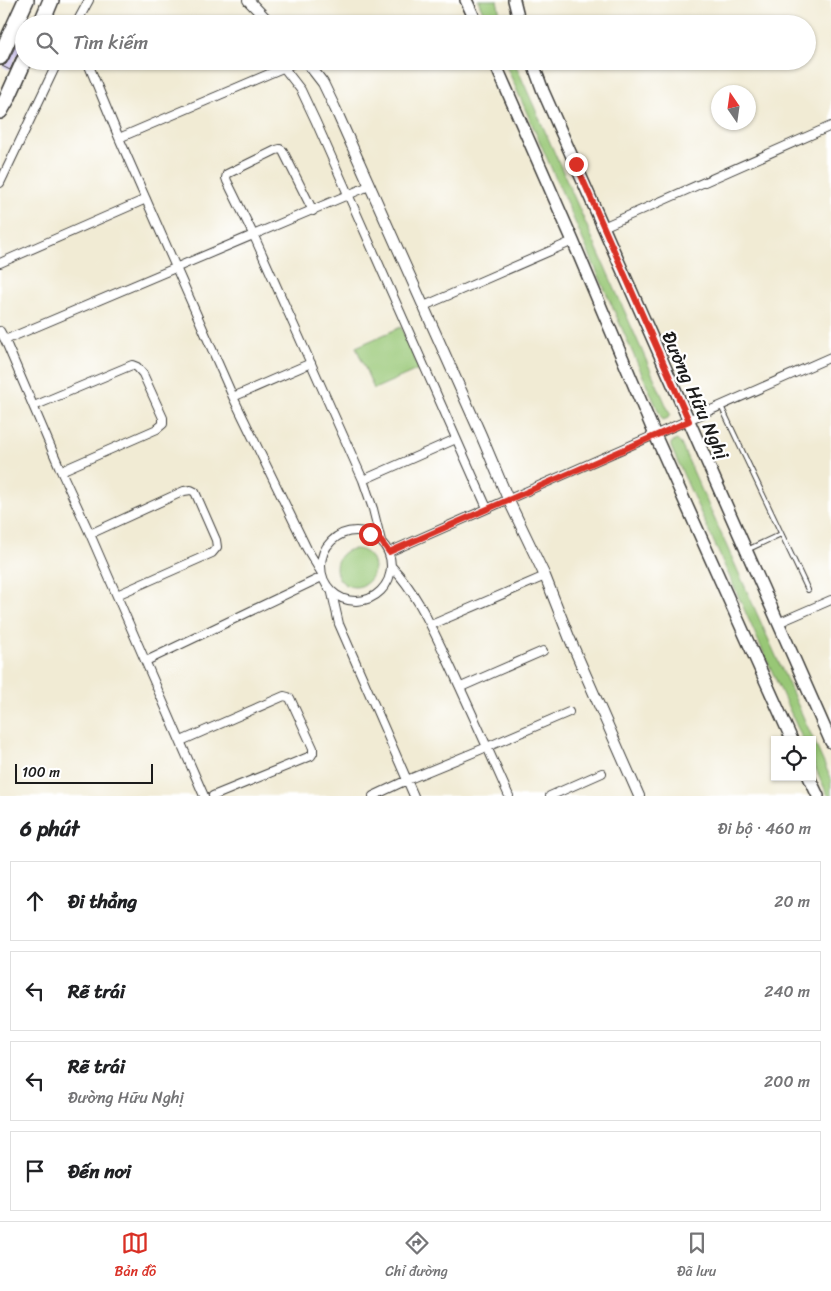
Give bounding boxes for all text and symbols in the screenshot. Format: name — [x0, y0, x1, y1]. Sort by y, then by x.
search box — [15, 15, 816, 70]
text: Tìm kiếm — [73, 26, 148, 59]
icon: search — [33, 29, 61, 57]
north arrow — [711, 85, 756, 130]
route end — [565, 153, 588, 176]
street label: Đường Hữu Nghị — [652, 326, 739, 465]
route start — [359, 523, 382, 546]
map controls — [771, 736, 816, 781]
button: locate — [771, 736, 816, 781]
text: 100 m — [22, 760, 60, 785]
scale bar — [15, 761, 152, 784]
text: 6 phút — [20, 810, 79, 848]
text: Đi bộ · 460 m — [718, 814, 811, 843]
text: Đi thẳng — [68, 885, 137, 918]
icon: ahead — [21, 887, 49, 915]
text: 20 m — [774, 887, 810, 916]
text: Rẽ trái — [68, 975, 125, 1008]
icon: left — [21, 977, 49, 1005]
text: 240 m — [764, 977, 810, 1006]
text: Rẽ trái — [68, 1050, 125, 1083]
icon: left — [21, 1067, 49, 1095]
text: 200 m — [764, 1067, 810, 1096]
text: Đường Hữu Nghị — [68, 1083, 184, 1112]
text: Đến nơi — [68, 1155, 131, 1188]
icon: arrive — [21, 1157, 49, 1185]
tab: Bản đồ — [115, 1229, 156, 1284]
tab: Chỉ đường — [385, 1229, 448, 1284]
tab: Đã lưu — [677, 1229, 716, 1284]

